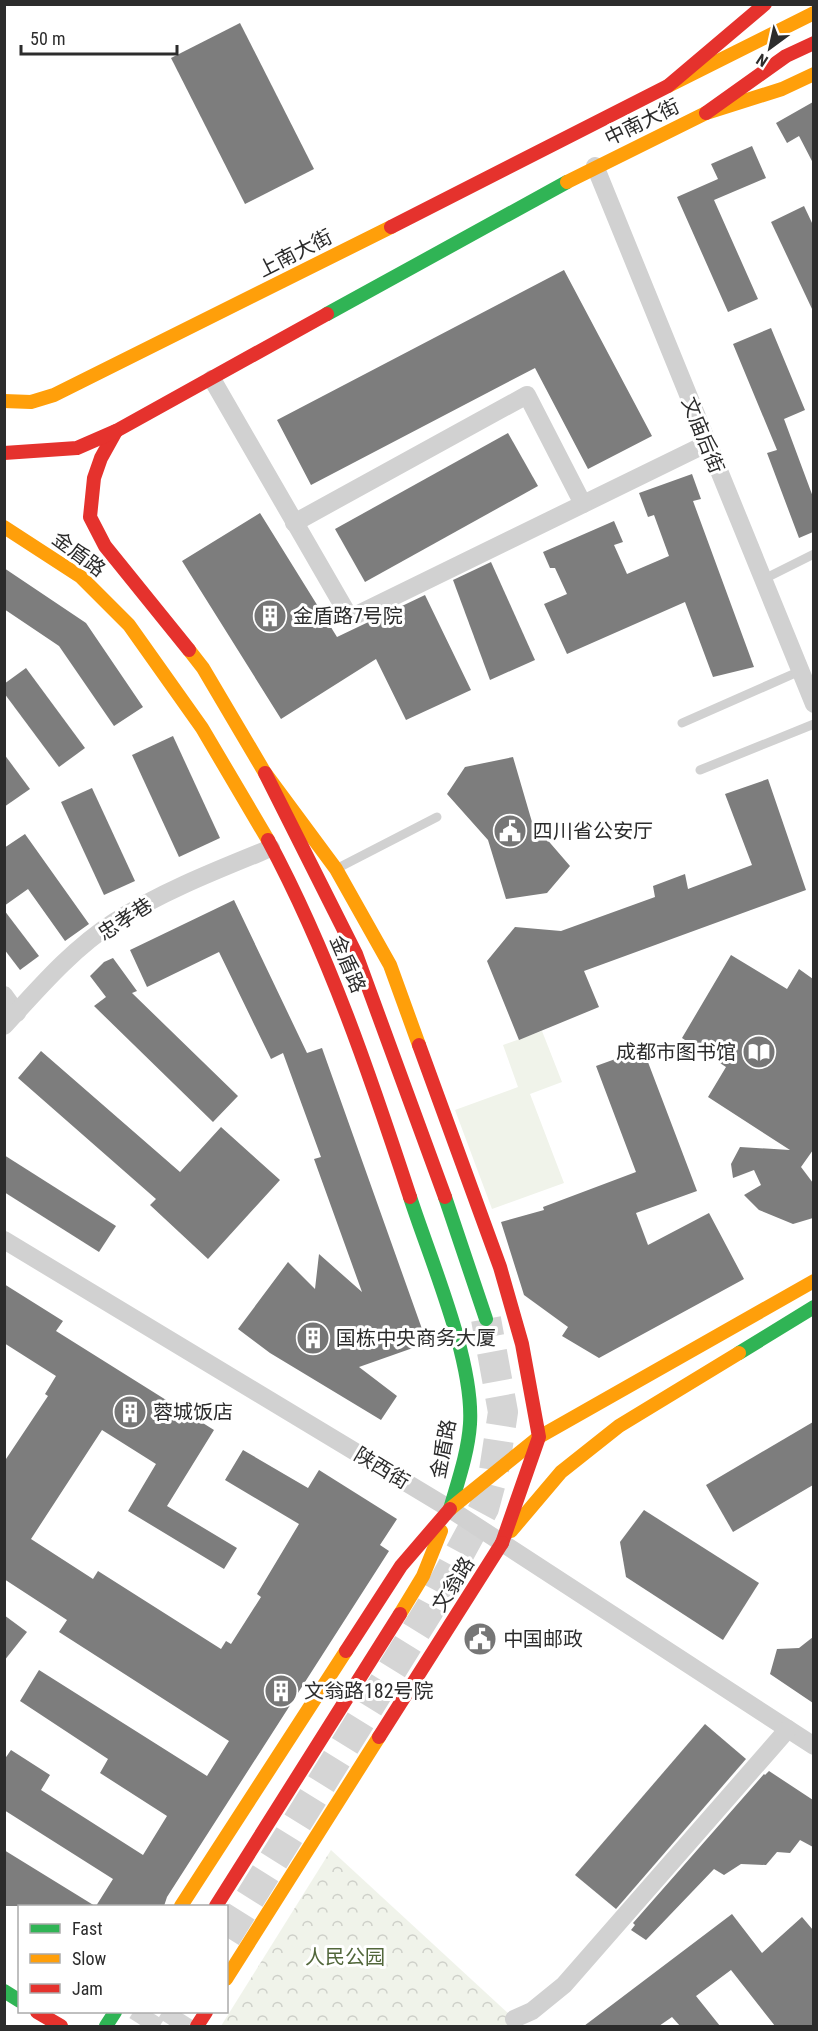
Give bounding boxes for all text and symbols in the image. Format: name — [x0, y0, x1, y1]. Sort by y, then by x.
scale bar — [21, 18, 177, 56]
north arrow — [740, 18, 800, 78]
text: 50 m — [30, 28, 65, 49]
text: N — [753, 50, 771, 71]
street label: 中南大街 — [601, 94, 683, 150]
street label: 上南大街 — [254, 224, 336, 282]
street label: 文庙后街 — [677, 393, 729, 477]
street label: 金盾路 — [48, 526, 110, 582]
building icon: 金盾路7号院 — [252, 598, 288, 634]
place label: 金盾路7号院 — [293, 604, 403, 628]
public building icon: 四川省公安厅 — [492, 813, 528, 849]
place label: 四川省公安厅 — [533, 819, 653, 843]
street label: 忠孝巷 — [93, 893, 157, 945]
street label: 金盾路 — [325, 932, 371, 996]
library icon: 成都市图书馆 — [741, 1034, 777, 1070]
place label: 成都市图书馆 — [616, 1040, 736, 1064]
building icon: 国栋中央商务大厦 — [295, 1320, 331, 1356]
place label: 国栋中央商务大厦 — [336, 1326, 496, 1350]
building icon: 蓉城饭店 — [112, 1394, 148, 1430]
place label: 蓉城饭店 — [153, 1400, 233, 1424]
street label: 金盾路 — [425, 1417, 461, 1481]
street label: 陕西街 — [350, 1442, 414, 1494]
street label: 文翁路 — [427, 1552, 479, 1616]
public building icon: 中国邮政 — [462, 1621, 498, 1657]
place label: 中国邮政 — [503, 1627, 583, 1651]
building icon: 文翁路182号院 — [263, 1673, 299, 1709]
place label: 文翁路182号院 — [304, 1679, 434, 1703]
legend — [18, 1905, 228, 2013]
text: Fast — [72, 1918, 103, 1939]
park label: 人民公园 — [305, 1945, 385, 1969]
text: Slow — [72, 1948, 107, 1969]
text: Jam — [72, 1978, 103, 1999]

